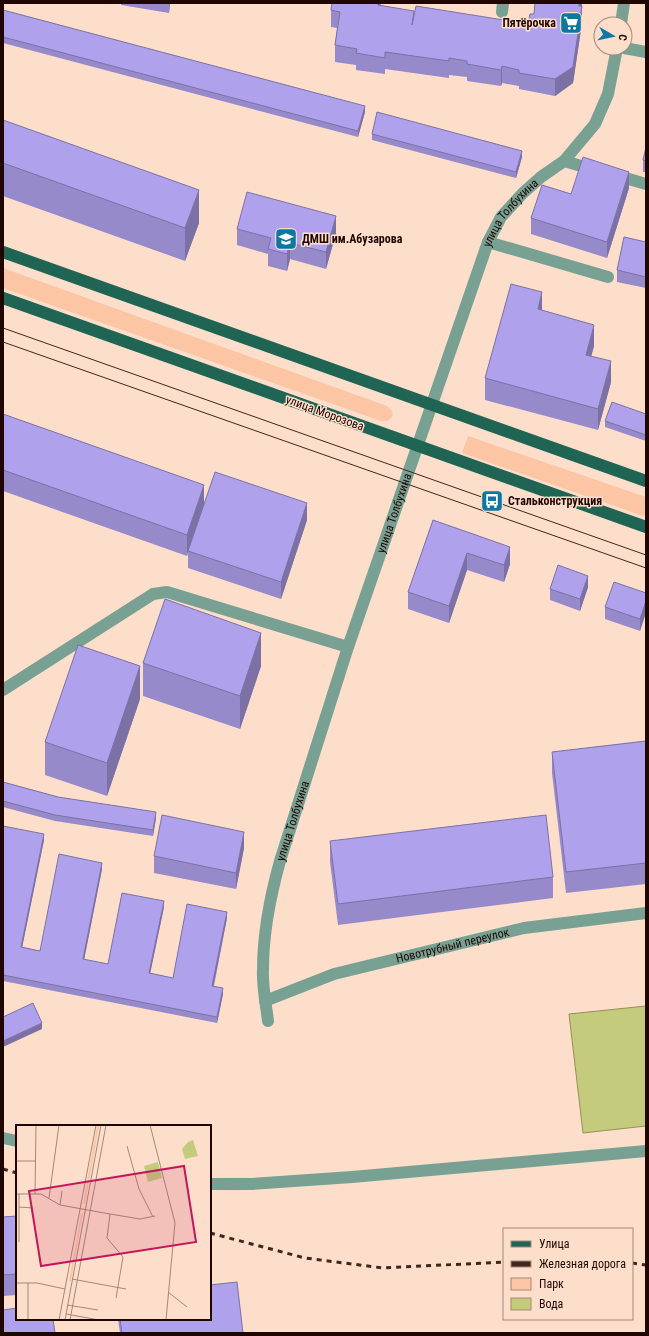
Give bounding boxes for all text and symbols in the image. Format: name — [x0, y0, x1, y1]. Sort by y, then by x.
supermarket icon: Пятёрочка — [558, 10, 584, 36]
place label: Пятёрочка — [502, 16, 556, 30]
north arrow — [593, 16, 633, 56]
text: С — [615, 33, 629, 42]
street label: улица Толбухина — [480, 176, 541, 249]
school or university icon: ДМШ им.Абузарова — [273, 226, 299, 252]
place label: ДМШ им.Абузарова — [302, 232, 403, 246]
street label: улица Морозова — [284, 392, 366, 434]
street label: улица Толбухина — [374, 471, 415, 555]
bus stop icon: Стальконструкция — [479, 488, 505, 514]
place label: Стальконструкция — [508, 494, 602, 508]
street label: улица Толбухина — [273, 779, 312, 863]
street label: Новотрубный переулок — [394, 925, 511, 966]
inset map — [16, 1125, 211, 1320]
legend — [503, 1228, 633, 1320]
text: Улица — [539, 1237, 570, 1251]
text: Железная дорога — [539, 1257, 626, 1271]
text: Парк — [539, 1277, 564, 1291]
text: Вода — [539, 1297, 564, 1311]

